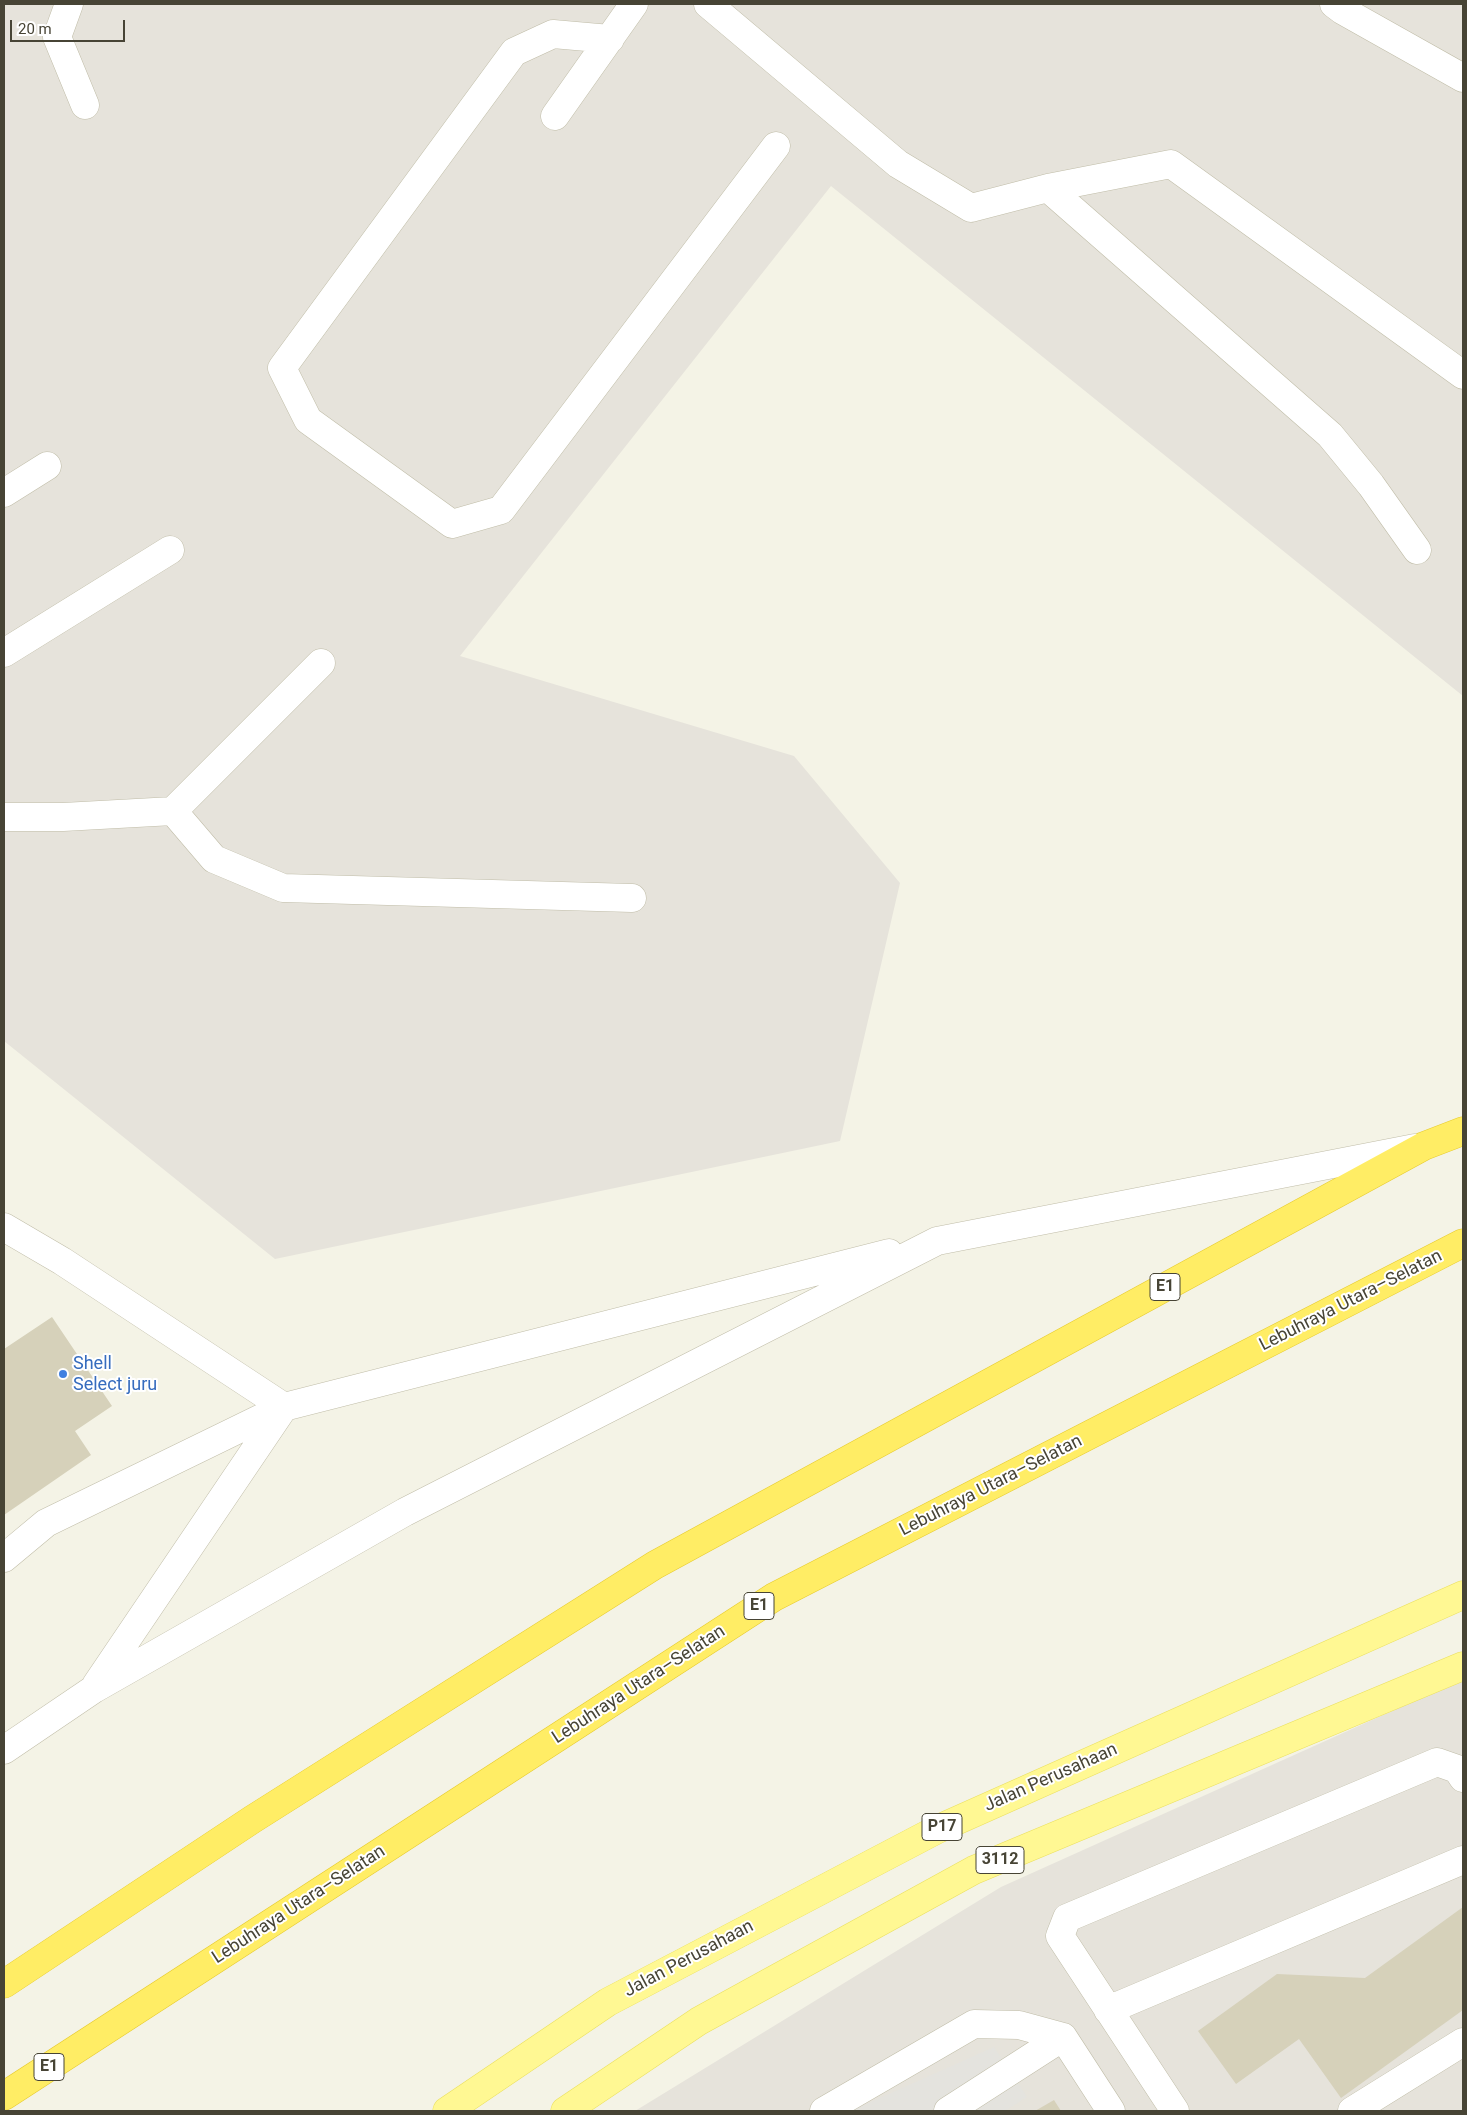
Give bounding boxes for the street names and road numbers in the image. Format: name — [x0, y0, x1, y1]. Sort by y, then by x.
street label: Lebuhraya Utara–Selatan — [1256, 1246, 1446, 1356]
road number: E1 — [1150, 1274, 1180, 1300]
street label: Lebuhraya Utara–Selatan — [896, 1431, 1086, 1541]
road number: E1 — [744, 1592, 774, 1620]
street label: Lebuhraya Utara–Selatan — [548, 1621, 730, 1749]
street label: Jalan Perusahaan — [981, 1739, 1121, 1817]
road number: P17 — [922, 1814, 962, 1840]
street label: Lebuhraya Utara–Selatan — [208, 1841, 390, 1969]
road number: 3112 — [976, 1846, 1024, 1874]
street label: Jalan Perusahaan — [621, 1916, 757, 2002]
road number: E1 — [34, 2054, 64, 2080]

